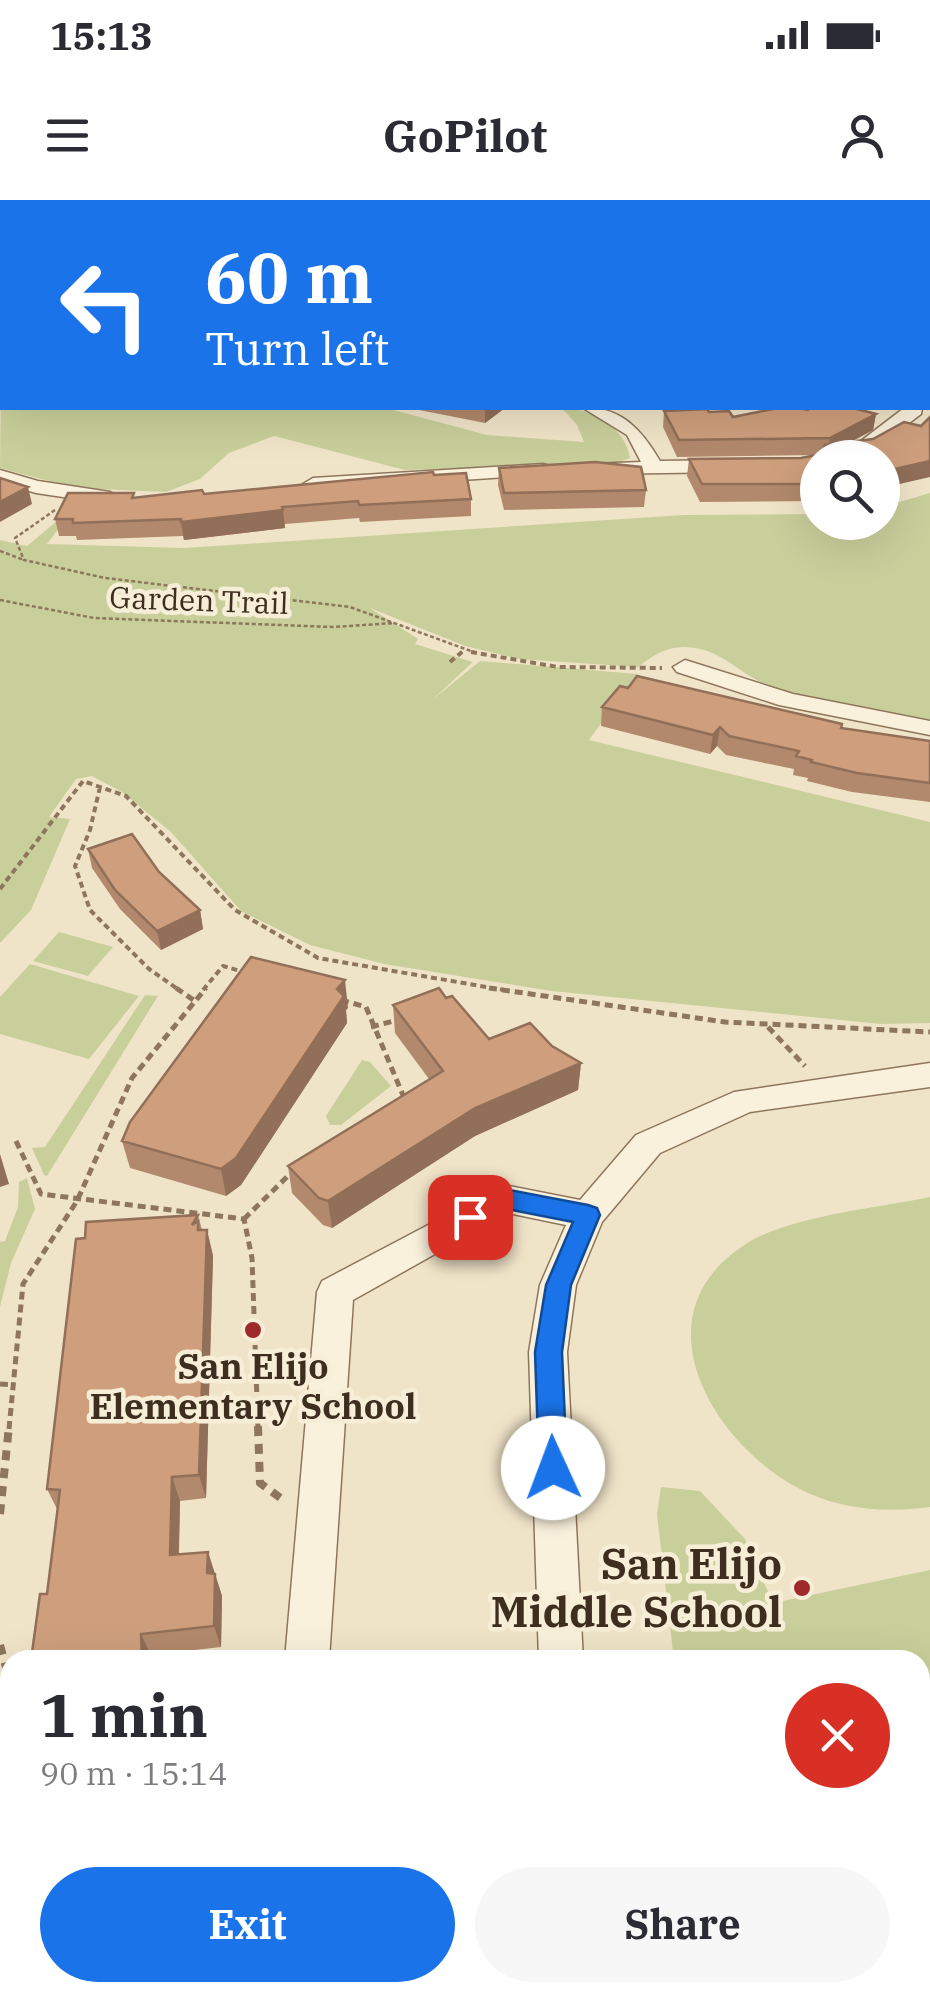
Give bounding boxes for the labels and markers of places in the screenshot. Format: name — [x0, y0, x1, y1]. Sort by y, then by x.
pin — [428, 1175, 513, 1260]
marker: San Elijo Elementary School — [242, 1319, 264, 1341]
place label: San Elijo Elementary School — [90, 1343, 416, 1429]
place label: San Elijo Middle School — [491, 1536, 782, 1639]
marker: San Elijo Middle School — [791, 1577, 813, 1599]

